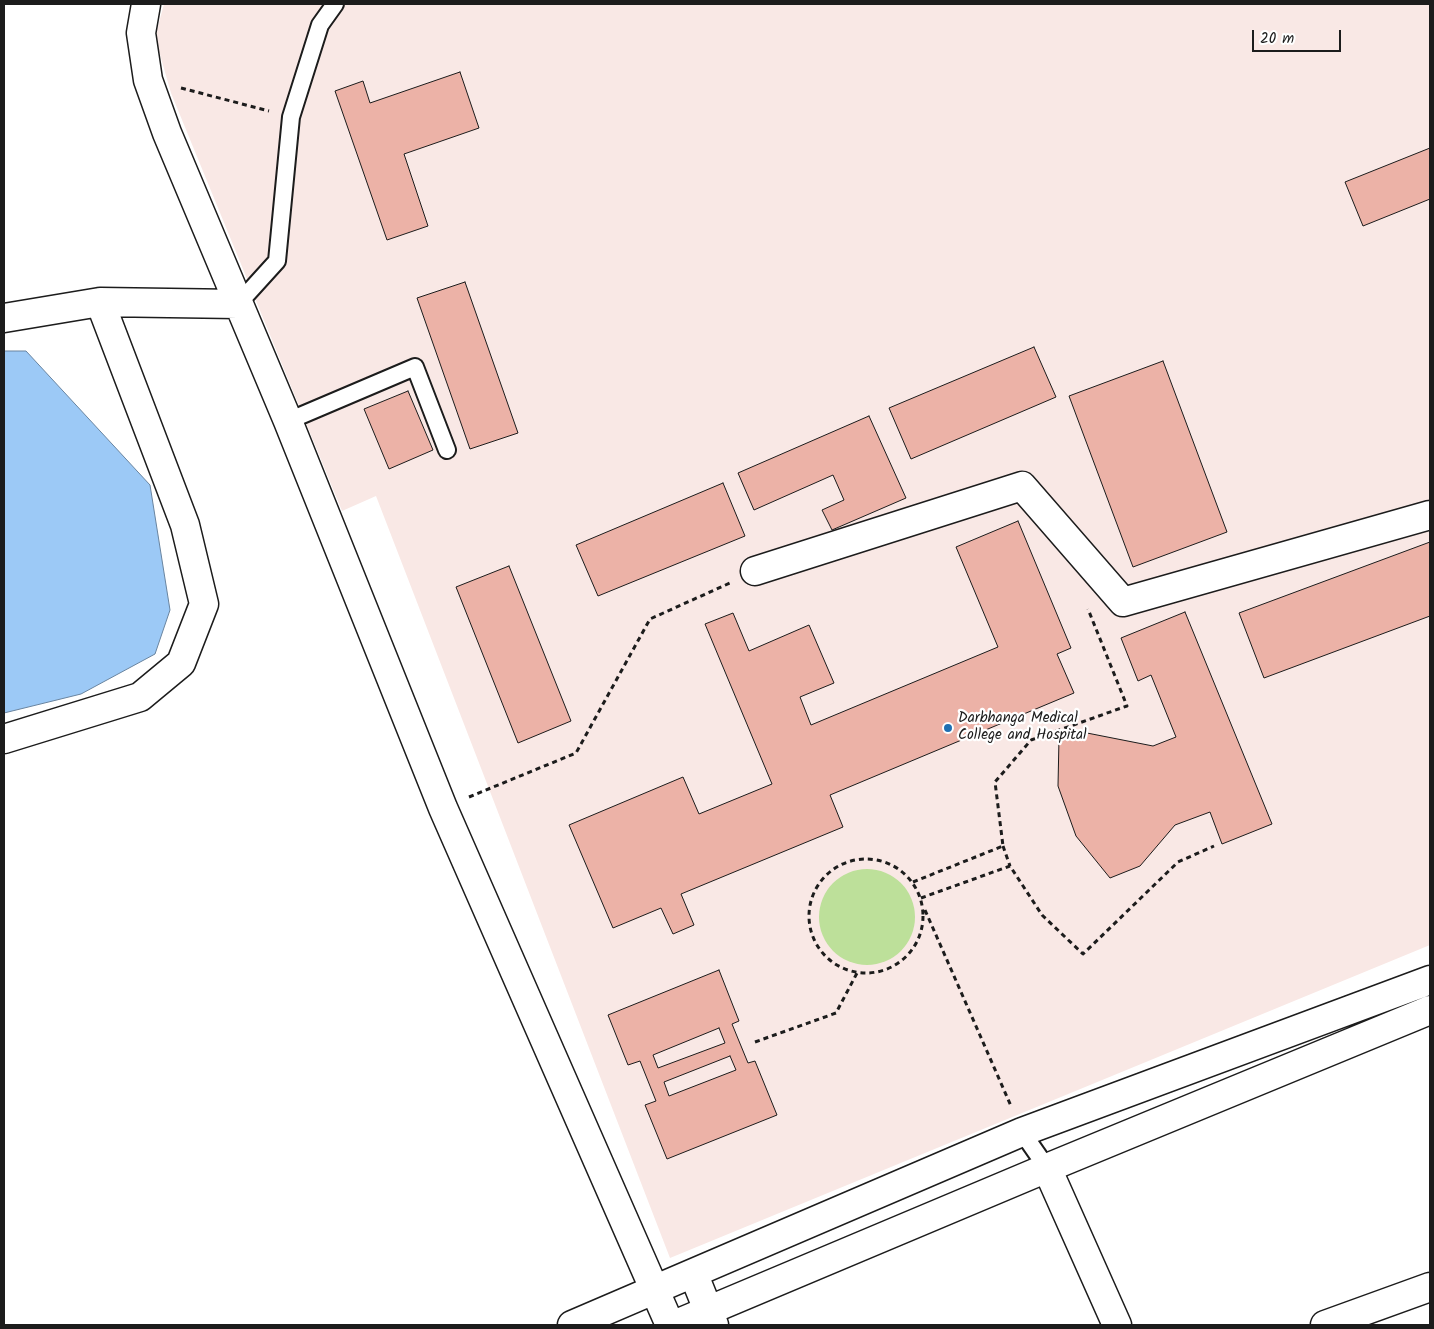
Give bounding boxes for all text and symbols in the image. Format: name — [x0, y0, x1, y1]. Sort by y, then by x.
scale bar — [1254, 20, 1343, 52]
text: 20 m — [1260, 27, 1294, 51]
place label: Darbhanga Medical College and Hospital — [958, 710, 1087, 745]
marker: Darbhanga Medical College and Hospital — [942, 722, 954, 734]

